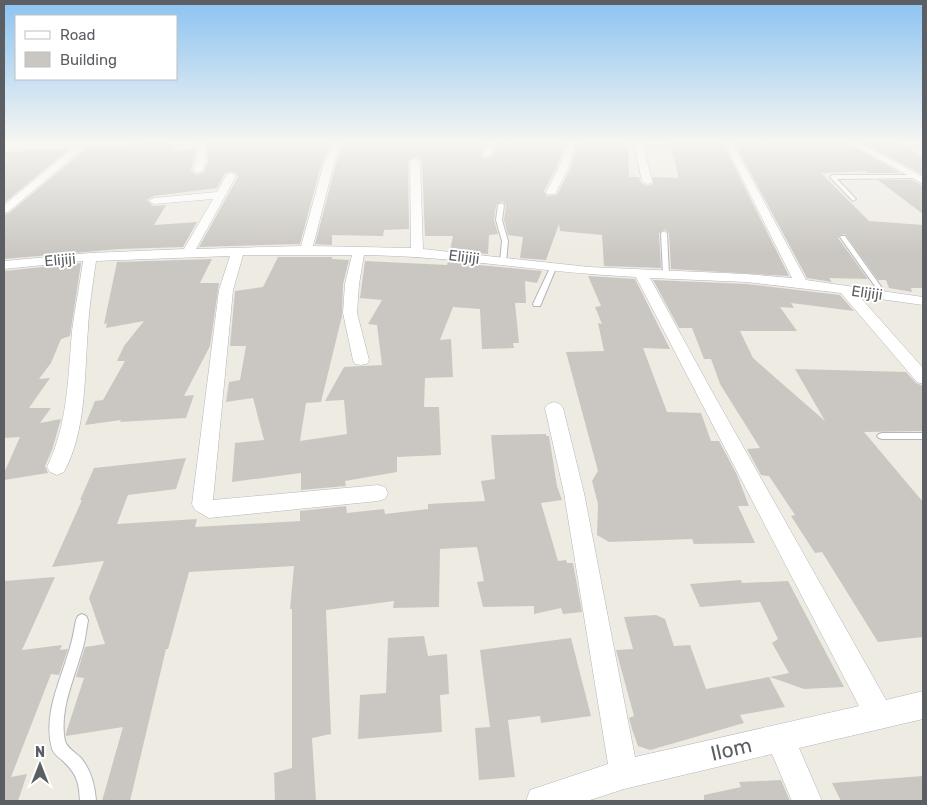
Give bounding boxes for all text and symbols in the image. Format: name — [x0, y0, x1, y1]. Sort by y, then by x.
legend — [15, 15, 178, 80]
text: Road — [60, 26, 96, 44]
text: Building — [60, 51, 117, 69]
street label: Elijiji — [447, 246, 481, 268]
street label: Elijiji — [44, 250, 76, 270]
street label: Elijiji — [850, 282, 884, 304]
street label: Ilom — [708, 732, 754, 766]
north arrow — [15, 740, 65, 790]
text: N — [35, 744, 45, 761]

